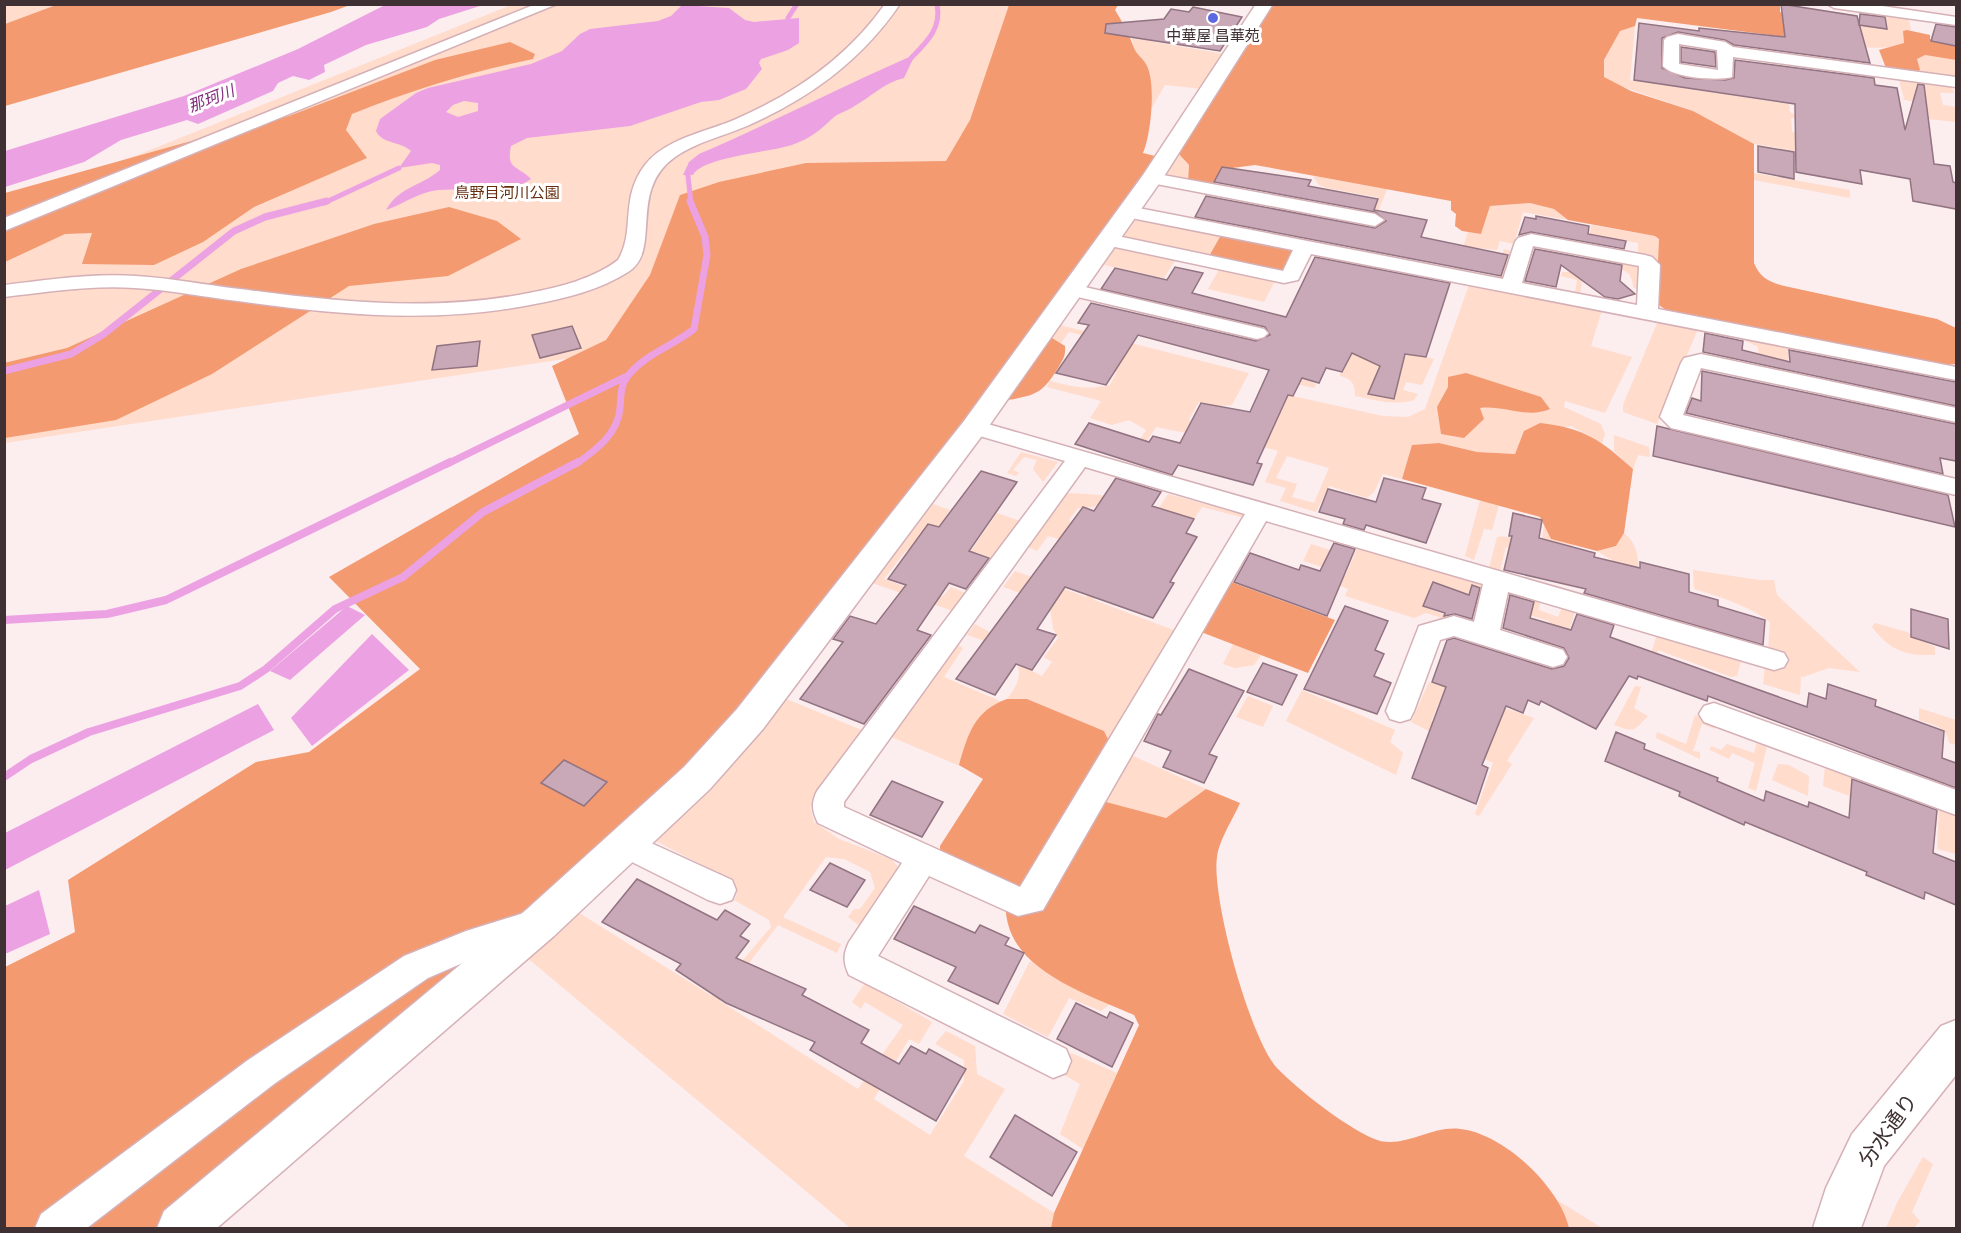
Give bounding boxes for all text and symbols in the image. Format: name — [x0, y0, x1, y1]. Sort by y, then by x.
marker: 中華屋 昌華苑 — [1206, 11, 1220, 25]
place label: 中華屋 昌華苑 — [1166, 24, 1260, 47]
water label: 那珂川 — [184, 77, 240, 118]
park label: 鳥野目河川公園 — [454, 181, 560, 204]
street label: 分水通り — [1850, 1086, 1925, 1173]

